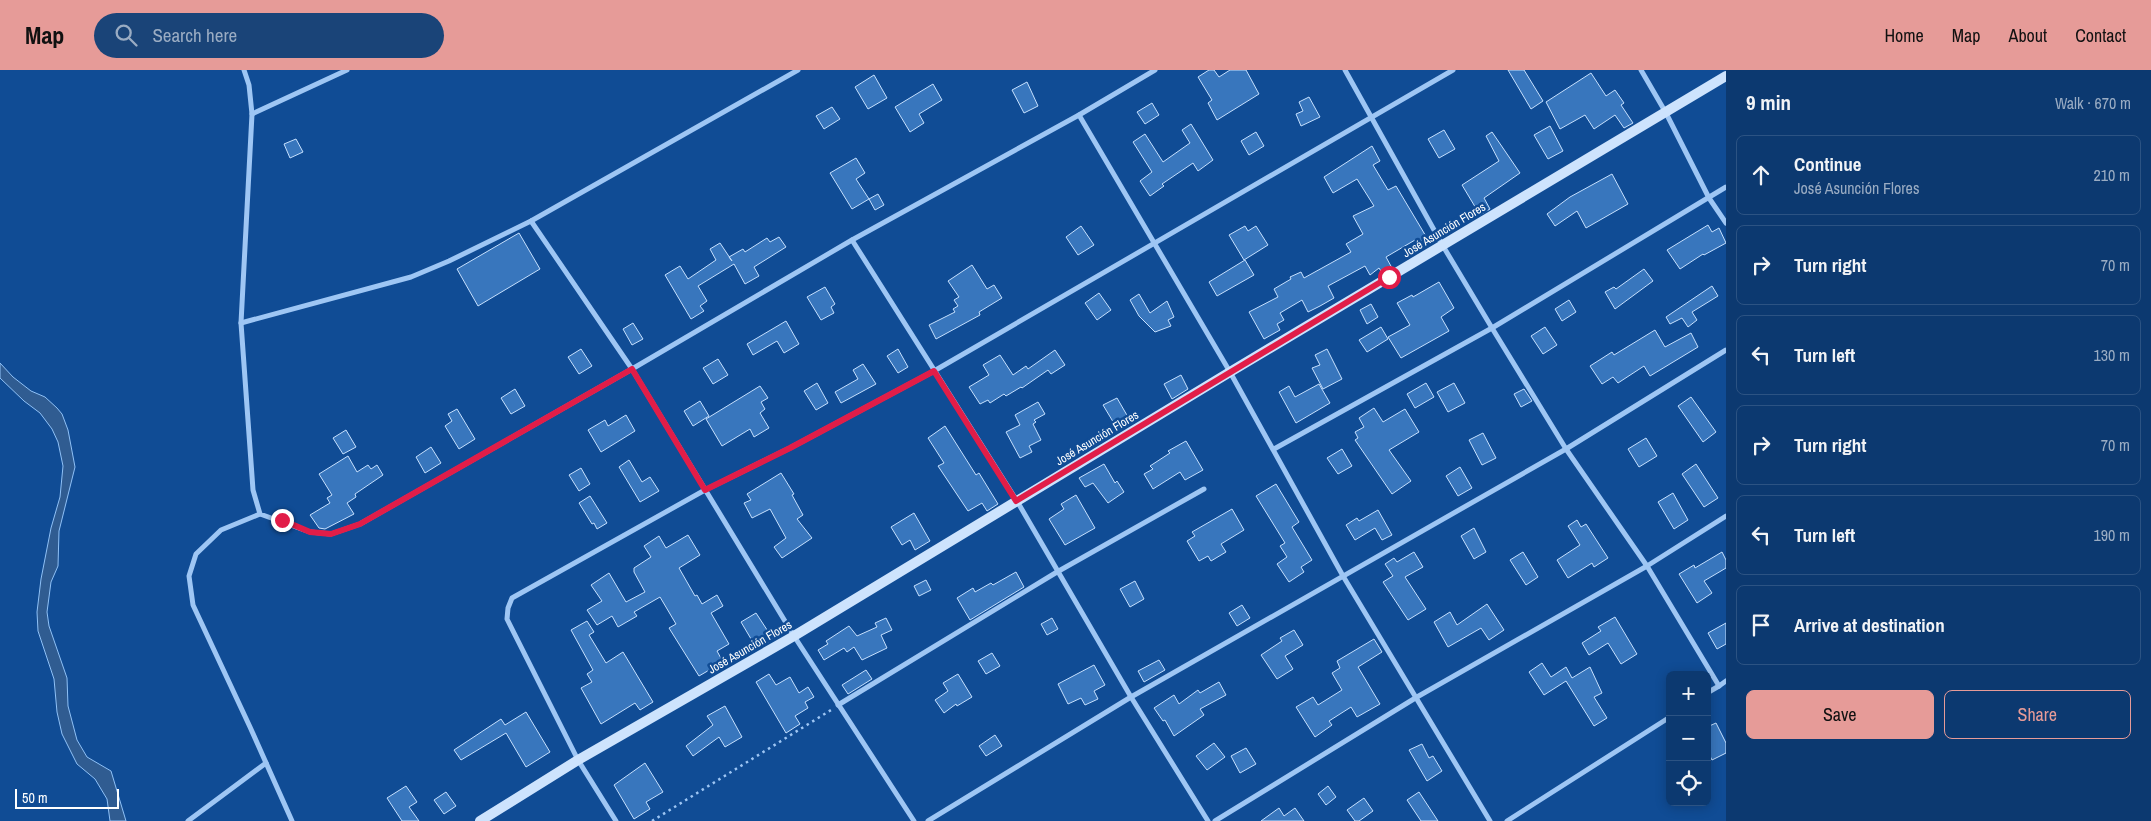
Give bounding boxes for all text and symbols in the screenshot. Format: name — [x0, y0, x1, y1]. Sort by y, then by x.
search box — [94, 13, 444, 58]
text: Map — [25, 19, 64, 51]
icon: search — [112, 21, 140, 49]
text: Search here — [152, 22, 237, 48]
text: Home — [1884, 23, 1924, 48]
text: Map — [1952, 23, 1981, 48]
text: About — [2009, 23, 2047, 48]
text: Contact — [2075, 23, 2126, 48]
text: 9 min — [1746, 88, 1791, 117]
text: Walk · 670 m — [2055, 92, 2131, 114]
text: Continue — [1794, 151, 1862, 177]
icon: ahead — [1747, 161, 1775, 189]
text: 210 m — [2094, 164, 2130, 186]
text: José Asunción Flores — [1794, 177, 1919, 199]
street label: José Asunción Flores — [1400, 199, 1489, 261]
icon: right — [1747, 251, 1775, 279]
text: Turn right — [1794, 252, 1866, 278]
text: 70 m — [2101, 254, 2130, 276]
route start — [1378, 266, 1401, 289]
icon: left — [1747, 341, 1775, 369]
text: Turn left — [1794, 342, 1855, 368]
text: 130 m — [2094, 344, 2130, 366]
street label: José Asunción Flores — [1053, 407, 1142, 469]
icon: right — [1747, 431, 1775, 459]
text: Turn right — [1794, 432, 1866, 458]
text: 70 m — [2101, 434, 2130, 456]
route end — [271, 509, 294, 532]
icon: left — [1747, 521, 1775, 549]
text: Turn left — [1794, 522, 1855, 548]
text: 190 m — [2094, 524, 2130, 546]
icon: arrive — [1747, 611, 1775, 639]
text: Arrive at destination — [1794, 612, 1945, 638]
street label: José Asunción Flores — [705, 617, 795, 677]
map controls — [1666, 671, 1711, 806]
button: + — [1666, 671, 1711, 716]
button: Save — [1746, 690, 1934, 739]
button: Share — [1944, 690, 2131, 739]
button: − — [1666, 716, 1711, 761]
button: locate — [1666, 761, 1711, 806]
scale bar — [15, 786, 119, 809]
text: 50 m — [22, 789, 48, 807]

